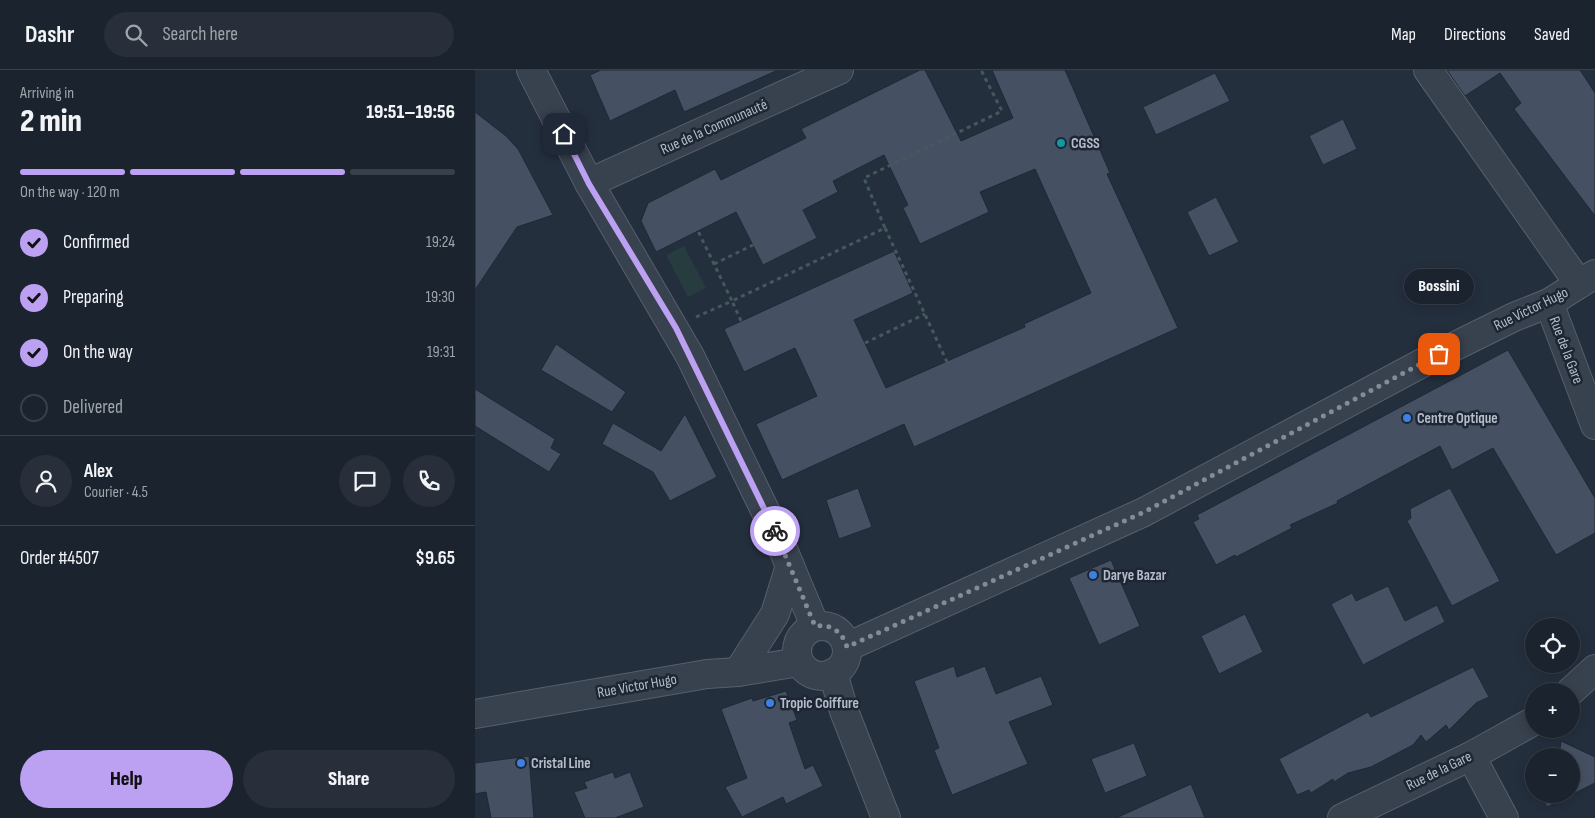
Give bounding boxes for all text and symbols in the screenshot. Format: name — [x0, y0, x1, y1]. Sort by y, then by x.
search box — [104, 12, 454, 57]
text: Dashr — [25, 20, 74, 49]
icon: search — [122, 21, 150, 49]
text: Search here — [162, 23, 238, 46]
text: Map — [1391, 24, 1416, 45]
text: Directions — [1444, 24, 1506, 45]
text: Saved — [1534, 24, 1570, 45]
text: Arriving in — [20, 84, 74, 103]
street label: Rue de la Communauté — [658, 95, 770, 159]
text: 19:51–19:56 — [366, 101, 455, 124]
text: 2 min — [20, 102, 82, 141]
pin — [543, 113, 585, 155]
icon: home — [550, 120, 578, 148]
place label: CGSS — [1071, 134, 1100, 153]
marker: CGSS — [1055, 137, 1067, 149]
text: On the way · 120 m — [20, 183, 119, 202]
icon: check — [20, 229, 48, 257]
text: Confirmed — [63, 231, 130, 254]
text: 19:24 — [426, 233, 455, 252]
callout: Bossini — [1404, 269, 1474, 304]
text: Bossini — [1418, 277, 1460, 296]
street label: Rue Victor Hugo — [1491, 283, 1571, 335]
icon: check — [20, 284, 48, 312]
text: Preparing — [63, 286, 124, 309]
text: 19:30 — [425, 288, 455, 307]
street label: Rue de la Gare — [1544, 314, 1588, 386]
pin — [1418, 333, 1460, 375]
icon: check — [20, 339, 48, 367]
icon: bag — [1425, 340, 1453, 368]
text: On the way — [63, 341, 133, 364]
text: 19:31 — [427, 343, 455, 362]
text: Delivered — [63, 396, 123, 419]
place label: Centre Optique — [1417, 409, 1498, 428]
marker: Centre Optique — [1401, 412, 1413, 424]
button: person — [20, 455, 72, 507]
button: chat — [339, 455, 391, 507]
button: phone — [403, 455, 455, 507]
text: Alex — [84, 460, 113, 483]
text: Courier · 4.5 — [84, 483, 148, 502]
courier — [750, 506, 800, 556]
icon: bike — [761, 517, 789, 545]
text: Order #4507 — [20, 547, 99, 570]
text: $9.65 — [415, 547, 455, 570]
place label: Darye Bazar — [1103, 566, 1167, 585]
marker: Darye Bazar — [1087, 569, 1099, 581]
map controls — [1525, 618, 1580, 803]
button: locate — [1525, 618, 1580, 673]
street label: Rue Victor Hugo — [596, 670, 678, 702]
button: + — [1525, 683, 1580, 738]
place label: Tropic Coiffure — [780, 694, 859, 713]
marker: Tropic Coiffure — [764, 697, 776, 709]
street label: Rue de la Gare — [1403, 747, 1475, 795]
button: − — [1525, 748, 1580, 803]
button: Help — [20, 750, 233, 808]
button: Share — [243, 750, 455, 808]
place label: Cristal Line — [531, 754, 591, 773]
marker: Cristal Line — [515, 757, 527, 769]

